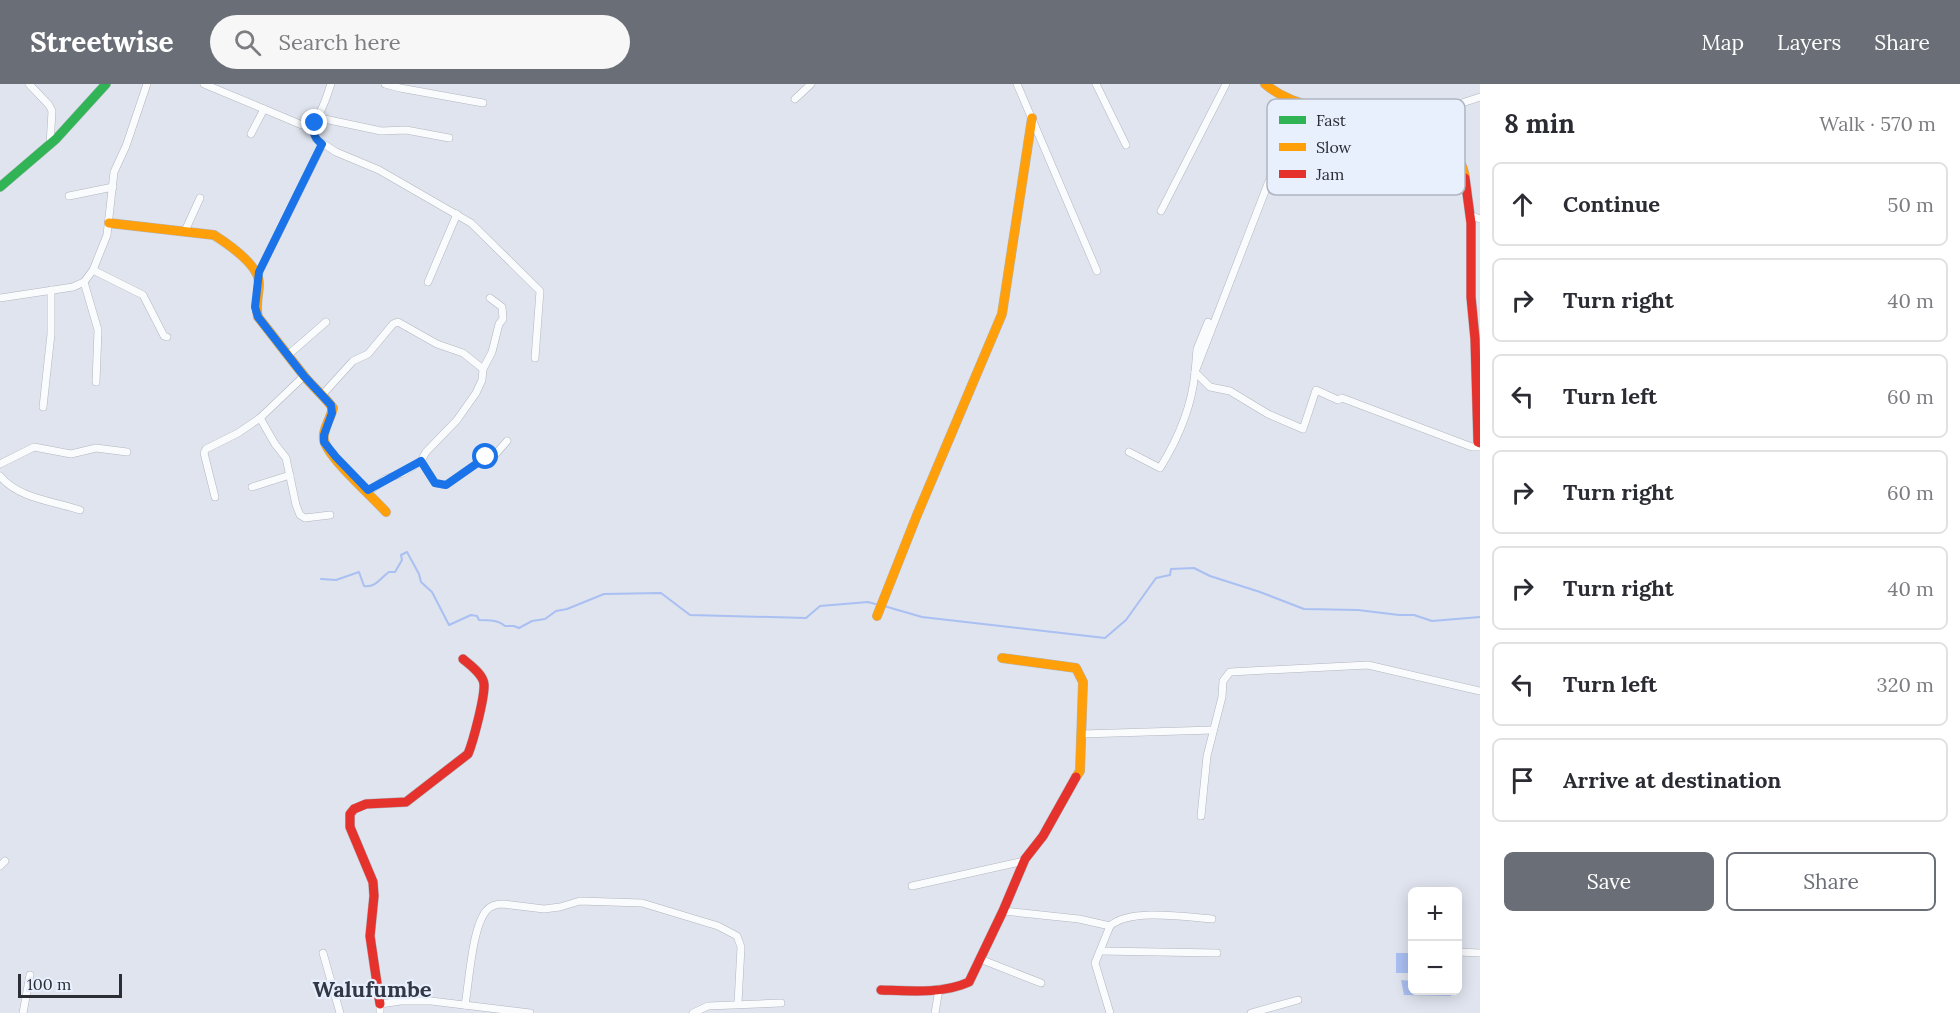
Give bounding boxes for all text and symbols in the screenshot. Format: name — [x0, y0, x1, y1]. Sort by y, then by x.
search box — [210, 15, 630, 69]
text: Streetwise — [30, 24, 174, 60]
icon: search — [231, 26, 264, 59]
text: Search here — [279, 28, 401, 56]
text: Map — [1701, 29, 1744, 56]
text: Layers — [1777, 29, 1841, 56]
text: Share — [1874, 29, 1930, 56]
legend — [1267, 99, 1465, 195]
text: 8 min — [1504, 107, 1575, 140]
route end — [301, 109, 327, 135]
text: Fast — [1316, 110, 1347, 130]
text: Walk · 570 m — [1819, 111, 1936, 136]
text: Slow — [1316, 137, 1352, 157]
text: Jam — [1315, 164, 1344, 184]
icon: ahead — [1506, 188, 1539, 221]
text: Continue — [1563, 190, 1660, 218]
text: 50 m — [1888, 192, 1934, 217]
icon: right — [1506, 284, 1539, 317]
text: Turn right — [1563, 286, 1674, 314]
text: 40 m — [1888, 288, 1934, 313]
icon: left — [1506, 380, 1539, 413]
text: Turn left — [1563, 382, 1657, 410]
text: 60 m — [1887, 384, 1934, 409]
route start — [472, 443, 498, 469]
icon: right — [1506, 476, 1539, 509]
text: Turn right — [1563, 478, 1674, 506]
text: 60 m — [1887, 480, 1934, 505]
icon: right — [1506, 572, 1539, 605]
text: Turn right — [1563, 574, 1674, 602]
text: 40 m — [1888, 576, 1934, 601]
icon: left — [1506, 668, 1539, 701]
text: Turn left — [1563, 670, 1657, 698]
text: 320 m — [1877, 672, 1934, 697]
icon: arrive — [1506, 764, 1539, 797]
text: Arrive at destination — [1563, 766, 1781, 794]
button: Save — [1504, 852, 1714, 911]
button: Share — [1726, 852, 1936, 911]
map controls — [1408, 887, 1462, 995]
button: + — [1408, 887, 1462, 941]
button: − — [1408, 941, 1462, 995]
scale bar — [18, 971, 122, 998]
text: 100 m — [27, 974, 71, 994]
district label: Walufumbe — [312, 975, 432, 1003]

